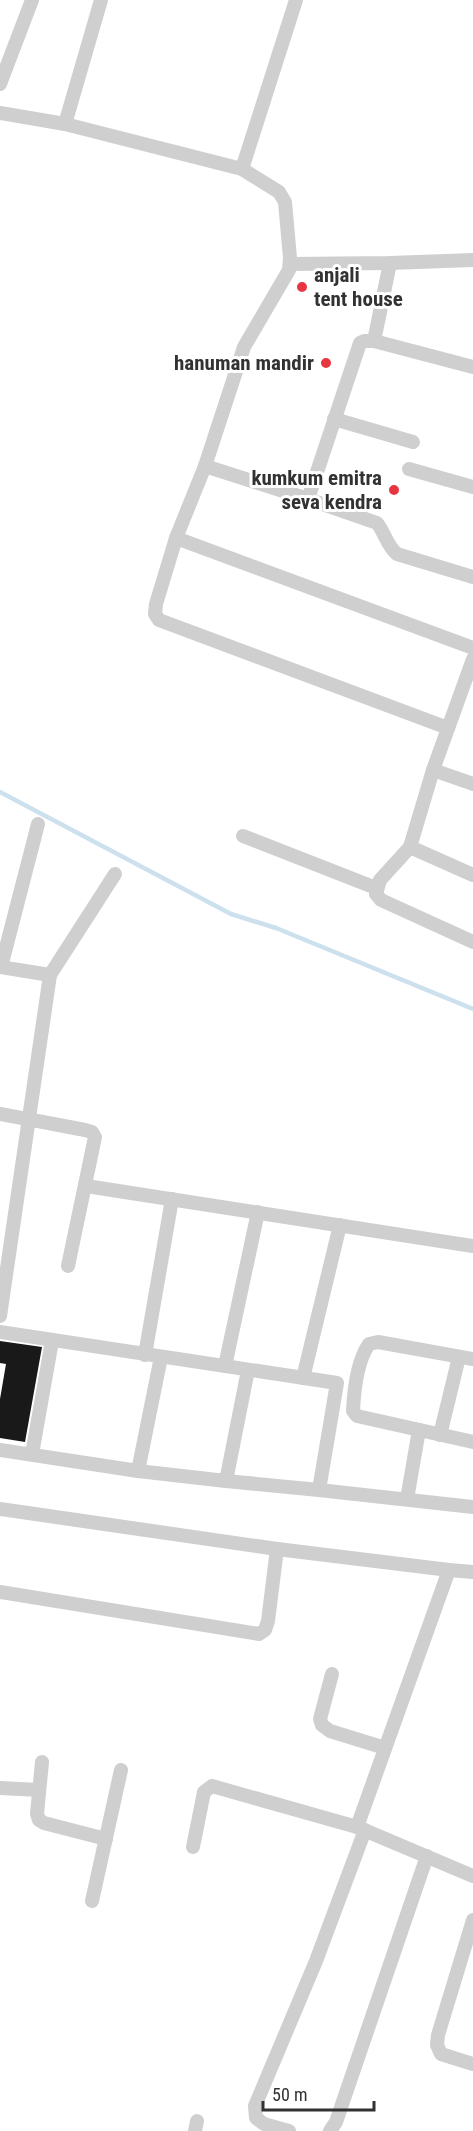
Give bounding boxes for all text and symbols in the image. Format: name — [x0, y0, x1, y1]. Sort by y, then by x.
place label: anjali tent house — [314, 263, 403, 311]
marker: anjali tent house — [295, 280, 309, 294]
place label: hanuman mandir — [174, 351, 314, 375]
marker: hanuman mandir — [319, 356, 333, 370]
place label: kumkum emitra seva kendra — [251, 466, 382, 514]
marker: kumkum emitra seva kendra — [387, 483, 401, 497]
scale bar — [263, 2074, 374, 2112]
text: 50 m — [272, 2084, 307, 2105]

